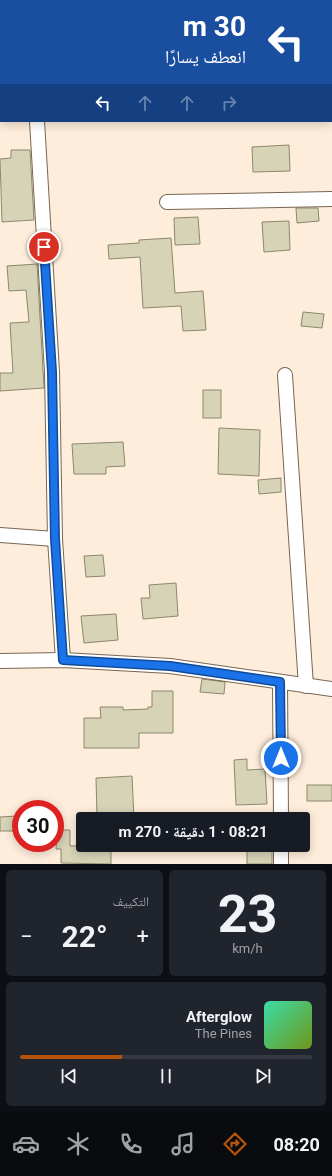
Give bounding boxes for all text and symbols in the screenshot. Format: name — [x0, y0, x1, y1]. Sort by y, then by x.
text: 30 m — [183, 10, 246, 43]
icon: left — [260, 16, 312, 68]
text: انعطف يسارًا — [165, 46, 246, 67]
icon: left — [92, 92, 114, 114]
icon: ahead — [134, 92, 156, 114]
icon: ahead — [176, 92, 198, 114]
icon: right — [218, 92, 240, 114]
pin — [27, 230, 61, 264]
icon: arrive — [33, 236, 55, 258]
position arrow — [260, 737, 302, 779]
speed limit sign: 30 — [12, 800, 64, 852]
text: 08:21 · 1 دقيقة · 270 m — [118, 823, 268, 841]
text: 23 — [218, 884, 277, 945]
text: التكييف — [113, 894, 149, 909]
text: 22° — [61, 919, 108, 954]
text: − — [20, 924, 33, 949]
text: + — [137, 924, 149, 949]
text: km/h — [232, 941, 263, 956]
text: Afterglow — [186, 1008, 252, 1026]
text: The Pines — [195, 1026, 252, 1041]
icon: previous — [58, 1065, 80, 1087]
icon: pause — [155, 1065, 177, 1087]
icon: next — [252, 1065, 274, 1087]
icon: car — [12, 1130, 40, 1158]
icon: climate — [64, 1130, 92, 1158]
icon: phone — [117, 1130, 145, 1158]
icon: music — [169, 1130, 197, 1158]
icon: directions — [221, 1130, 249, 1158]
text: 08:20 — [273, 1134, 320, 1155]

